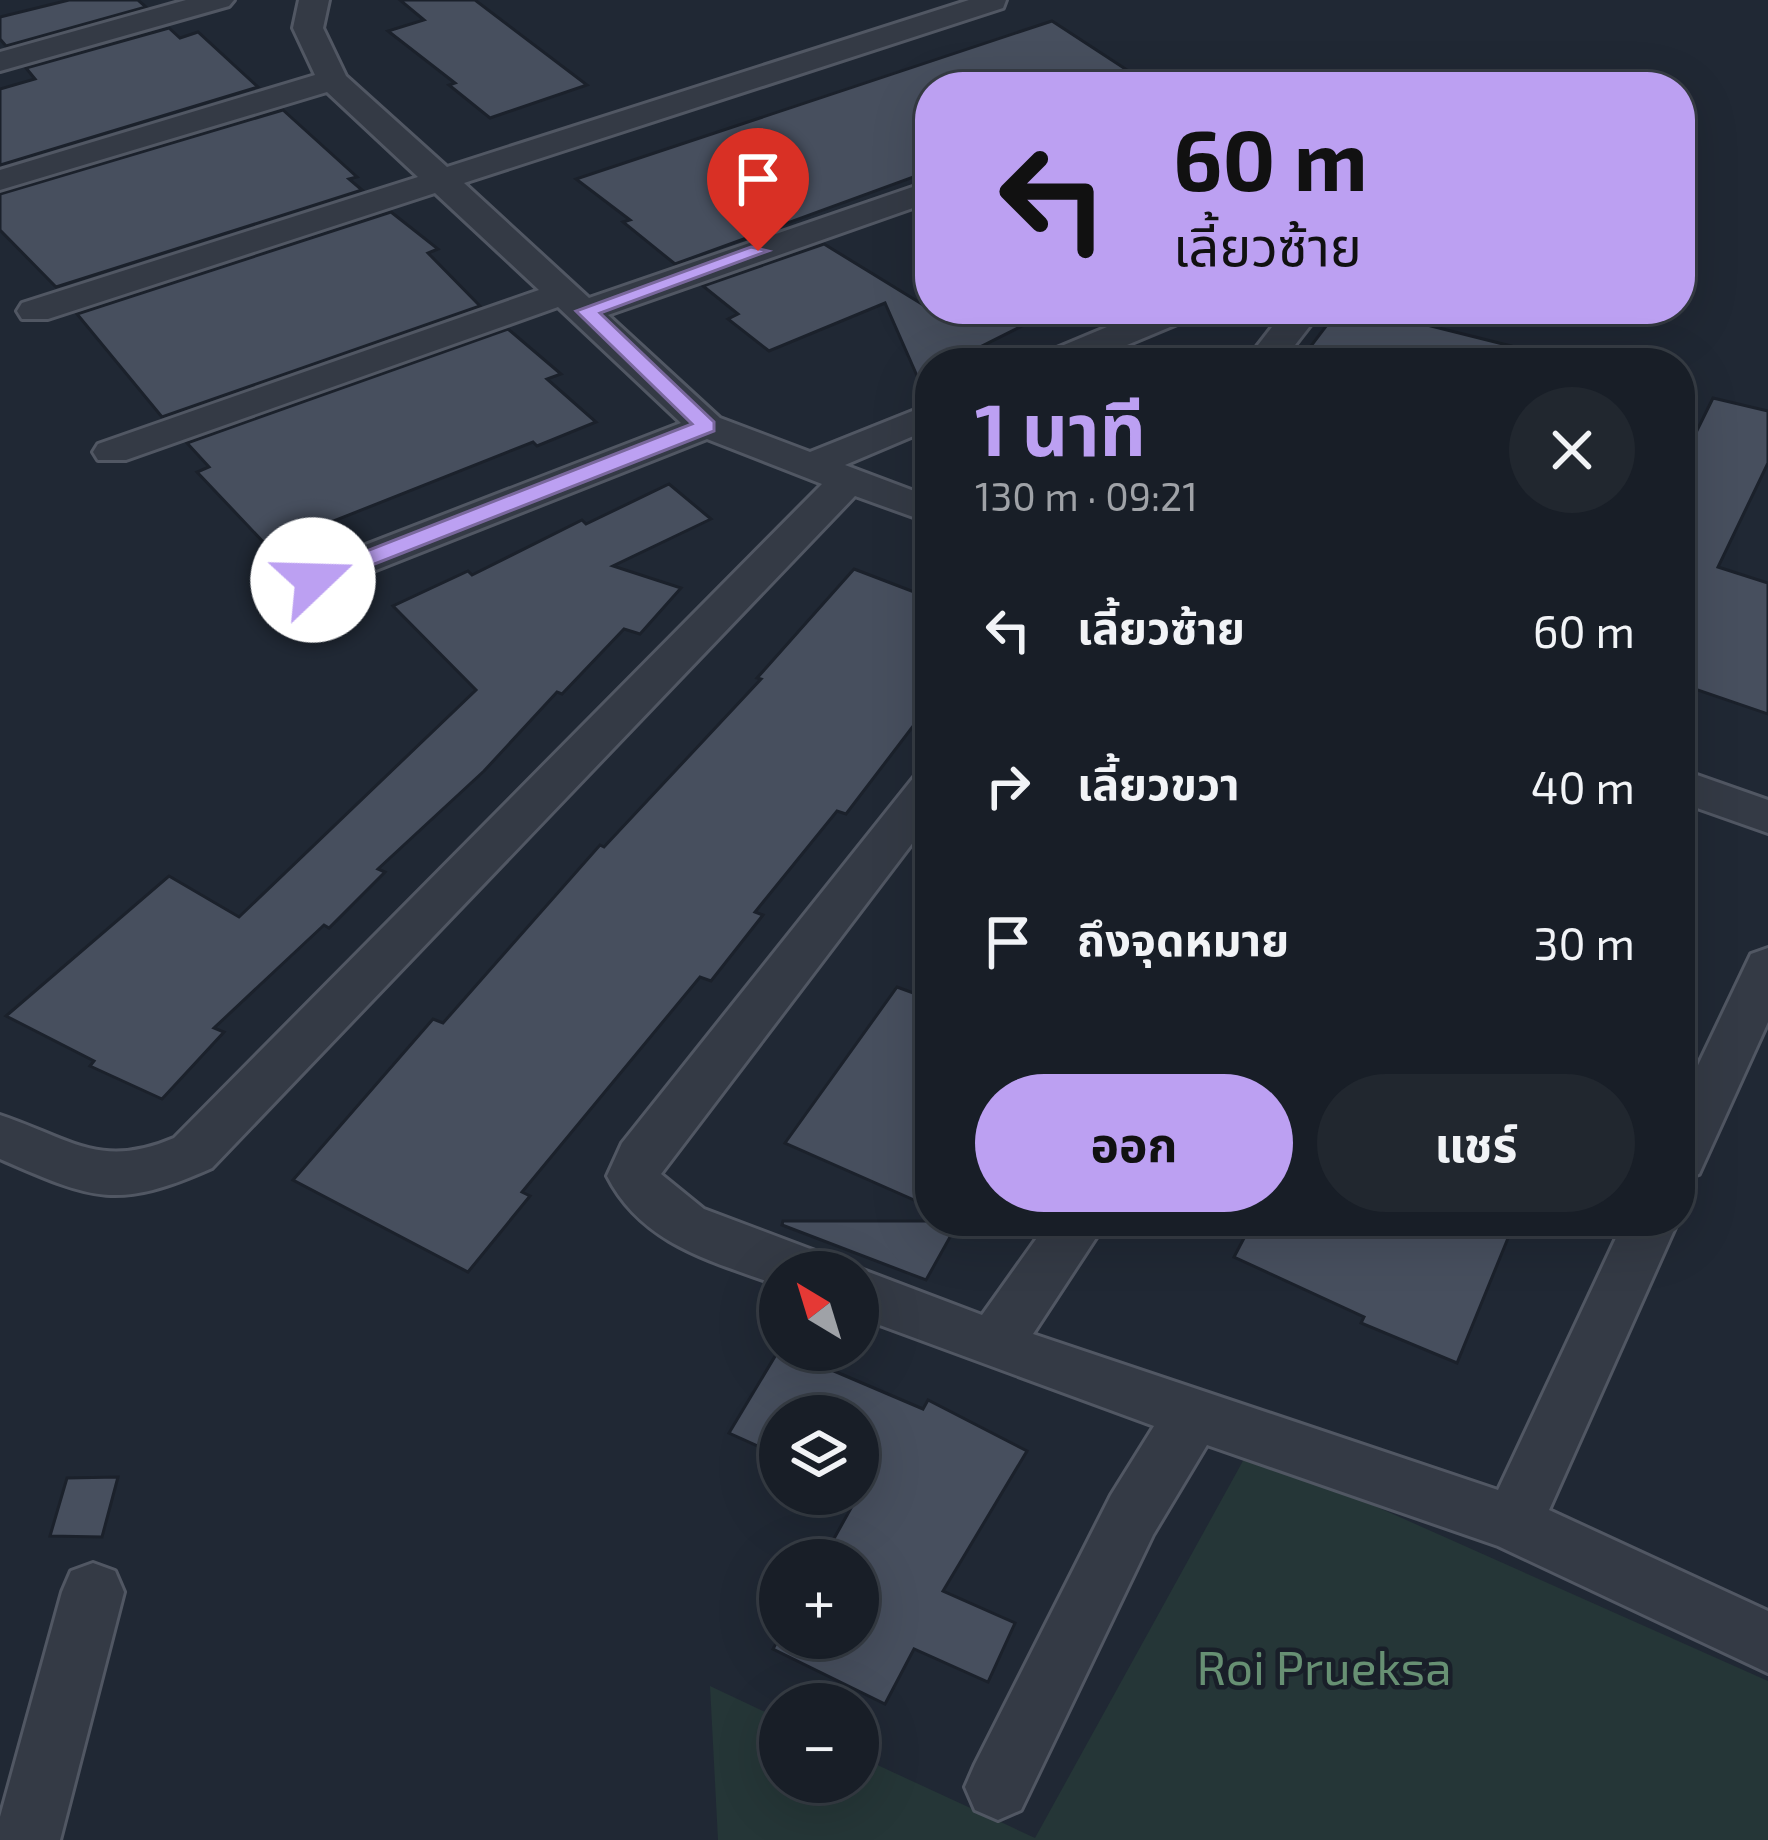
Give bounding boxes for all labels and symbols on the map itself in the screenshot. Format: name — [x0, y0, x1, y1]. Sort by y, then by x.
pin — [707, 128, 809, 251]
position arrow — [250, 517, 376, 643]
north arrow — [759, 1251, 879, 1371]
park label: Roi Prueksa — [1196, 1637, 1452, 1695]

